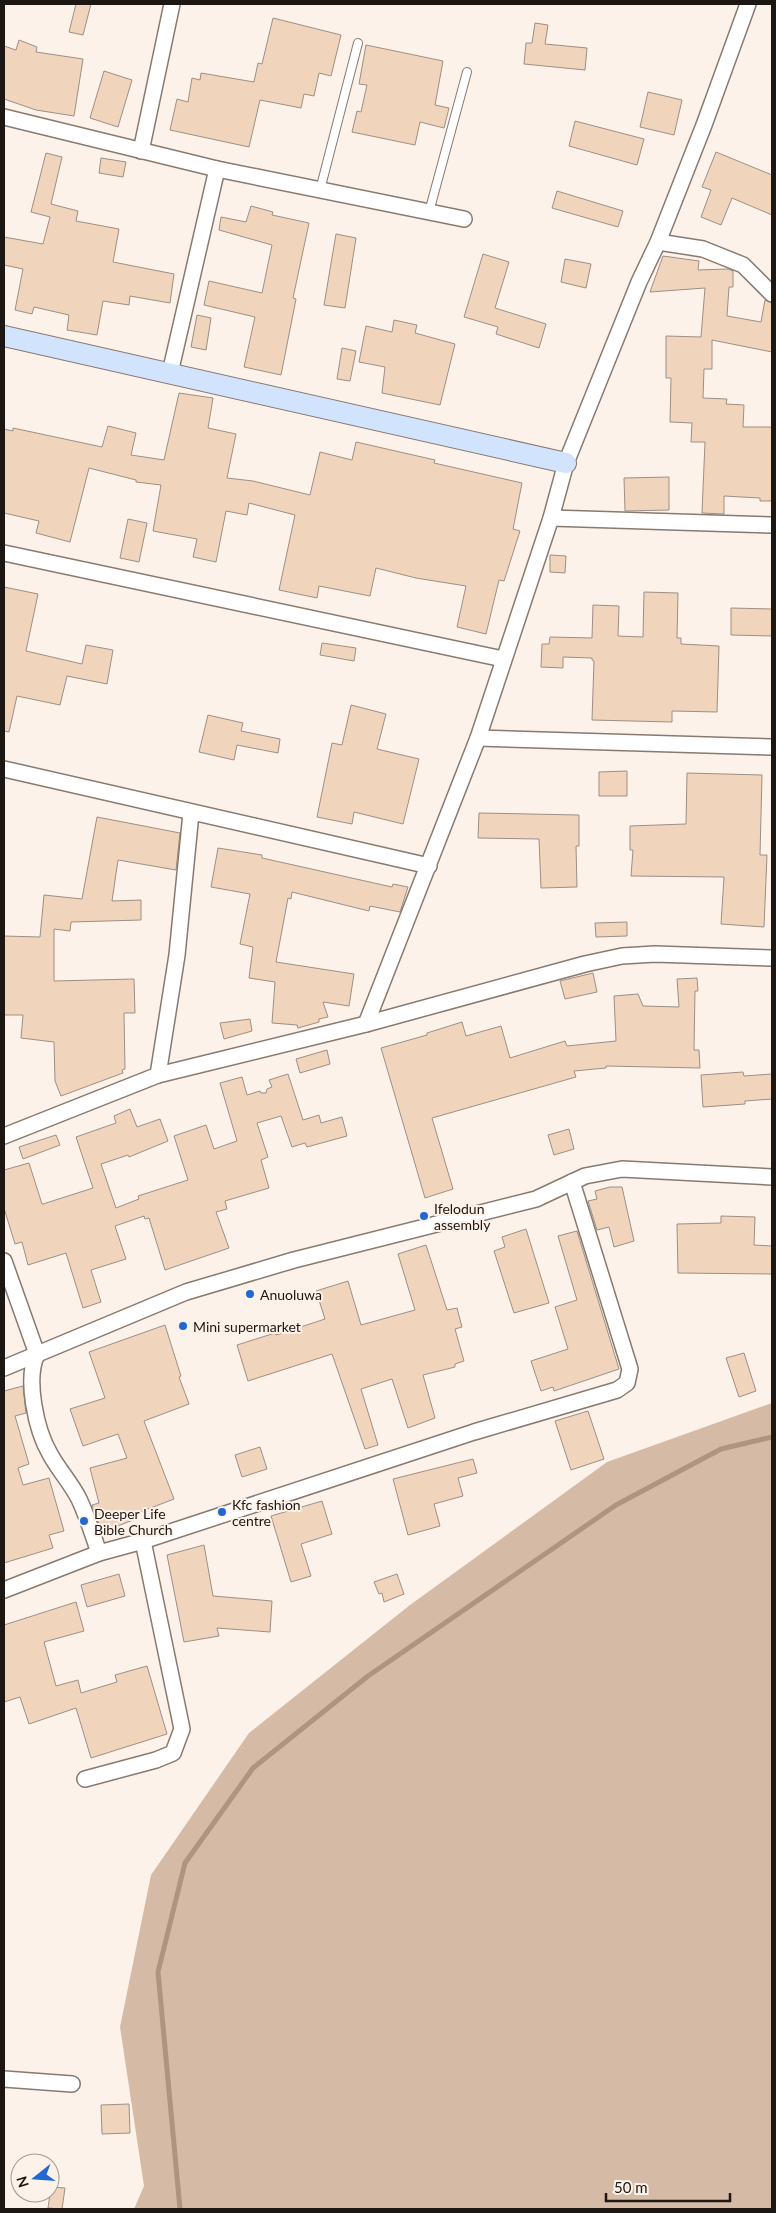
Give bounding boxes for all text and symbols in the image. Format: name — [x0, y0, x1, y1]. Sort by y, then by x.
place label: Ifelodun assembly — [434, 1200, 491, 1233]
marker: Ifelodun assembly — [418, 1210, 430, 1222]
place label: Anuoluwa — [260, 1286, 322, 1303]
marker: Anuoluwa — [244, 1288, 256, 1300]
place label: Mini supermarket — [193, 1318, 301, 1335]
marker: Mini supermarket — [177, 1320, 189, 1332]
place label: Kfc fashion centre — [232, 1496, 301, 1529]
place label: Deeper Life Bible Church — [94, 1505, 173, 1538]
marker: Kfc fashion centre — [216, 1506, 228, 1518]
marker: Deeper Life Bible Church — [78, 1515, 90, 1527]
north arrow — [10, 2153, 60, 2203]
scale bar — [606, 2170, 730, 2202]
text: N — [12, 2174, 32, 2190]
text: 50 m — [614, 2178, 648, 2196]

